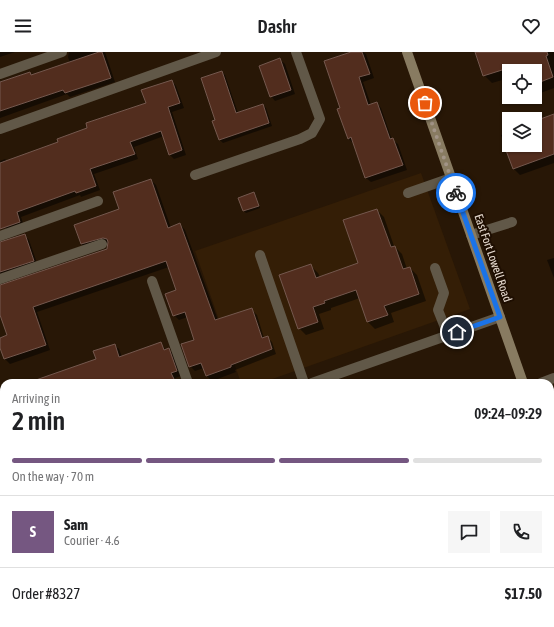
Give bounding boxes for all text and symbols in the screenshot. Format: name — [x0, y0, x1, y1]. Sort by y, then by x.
icon: menu — [12, 15, 34, 37]
icon: heart — [520, 15, 542, 37]
text: Dashr — [258, 16, 296, 37]
map controls — [502, 64, 542, 152]
button: locate — [502, 64, 542, 104]
pin — [408, 86, 442, 120]
icon: bag — [414, 92, 436, 114]
button: layers — [502, 112, 542, 152]
courier — [436, 173, 476, 213]
icon: bike — [445, 182, 467, 204]
street label: East Fort Lowell Road — [471, 212, 515, 304]
pin — [440, 315, 474, 349]
icon: home — [446, 321, 468, 343]
text: Arriving in — [12, 391, 60, 406]
text: 09:24–09:29 — [474, 405, 542, 422]
text: 2 min — [12, 406, 65, 436]
text: On the way · 70 m — [12, 469, 94, 484]
button: chat — [448, 511, 490, 553]
button: phone — [500, 511, 542, 553]
text: Sam — [64, 516, 88, 533]
text: S — [30, 523, 36, 540]
text: Courier · 4.6 — [64, 533, 120, 548]
text: Order #8327 — [12, 585, 80, 602]
text: $17.50 — [505, 585, 542, 602]

